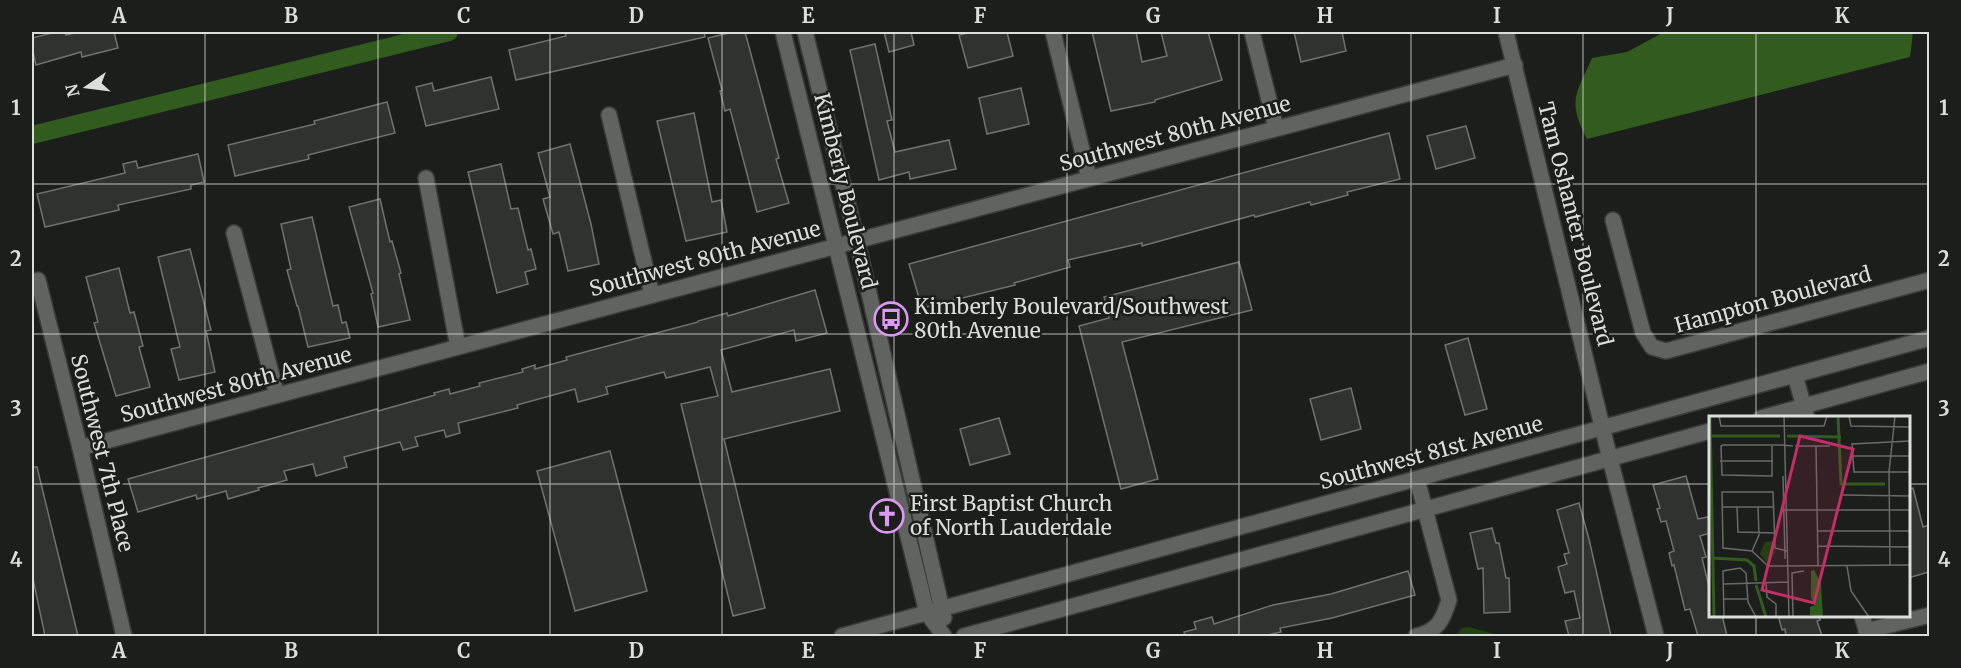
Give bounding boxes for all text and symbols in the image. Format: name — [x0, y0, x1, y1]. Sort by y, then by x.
text: A — [111, 3, 127, 28]
text: B — [284, 3, 298, 28]
text: C — [457, 3, 471, 28]
text: D — [628, 3, 644, 28]
text: E — [801, 3, 815, 28]
text: F — [974, 3, 987, 28]
text: G — [1146, 3, 1161, 28]
text: H — [1317, 3, 1333, 28]
text: I — [1493, 3, 1501, 28]
text: J — [1665, 3, 1674, 28]
text: K — [1835, 3, 1850, 28]
north arrow — [57, 57, 117, 117]
text: N — [61, 82, 84, 99]
street label: Kimberly Boulevard — [808, 90, 883, 292]
street label: Southwest 80th Avenue — [1056, 90, 1294, 177]
text: 1 — [11, 95, 21, 120]
text: 1 — [1939, 95, 1949, 120]
street label: Tam Oshanter Boulevard — [1532, 99, 1619, 349]
street label: Southwest 80th Avenue — [586, 215, 824, 302]
text: 2 — [10, 246, 22, 271]
text: 2 — [1938, 246, 1950, 271]
street label: Hampton Boulevard — [1672, 260, 1874, 339]
place label: Kimberly Boulevard/Southwest 80th Avenue — [914, 293, 1229, 344]
bus stop icon: Kimberly Boulevard/Southwest 80th Avenue — [873, 301, 909, 337]
street label: Southwest 80th Avenue — [117, 341, 355, 428]
street label: Southwest 7th Place — [65, 351, 140, 555]
text: 3 — [10, 396, 22, 421]
text: 3 — [1938, 396, 1950, 421]
street label: Southwest 81st Avenue — [1316, 410, 1546, 495]
inset map — [1709, 416, 1910, 617]
place label: First Baptist Church of North Lauderdale — [910, 490, 1112, 541]
church icon: First Baptist Church of North Lauderdale — [869, 498, 905, 534]
text: 4 — [10, 547, 23, 572]
text: 4 — [1938, 547, 1951, 572]
text: A — [111, 638, 127, 663]
text: B — [284, 638, 298, 663]
text: C — [457, 638, 471, 663]
text: D — [628, 638, 644, 663]
text: E — [801, 638, 815, 663]
text: F — [974, 638, 987, 663]
text: G — [1146, 638, 1161, 663]
text: H — [1317, 638, 1333, 663]
text: I — [1493, 638, 1501, 663]
text: J — [1665, 638, 1674, 663]
text: K — [1835, 638, 1850, 663]

